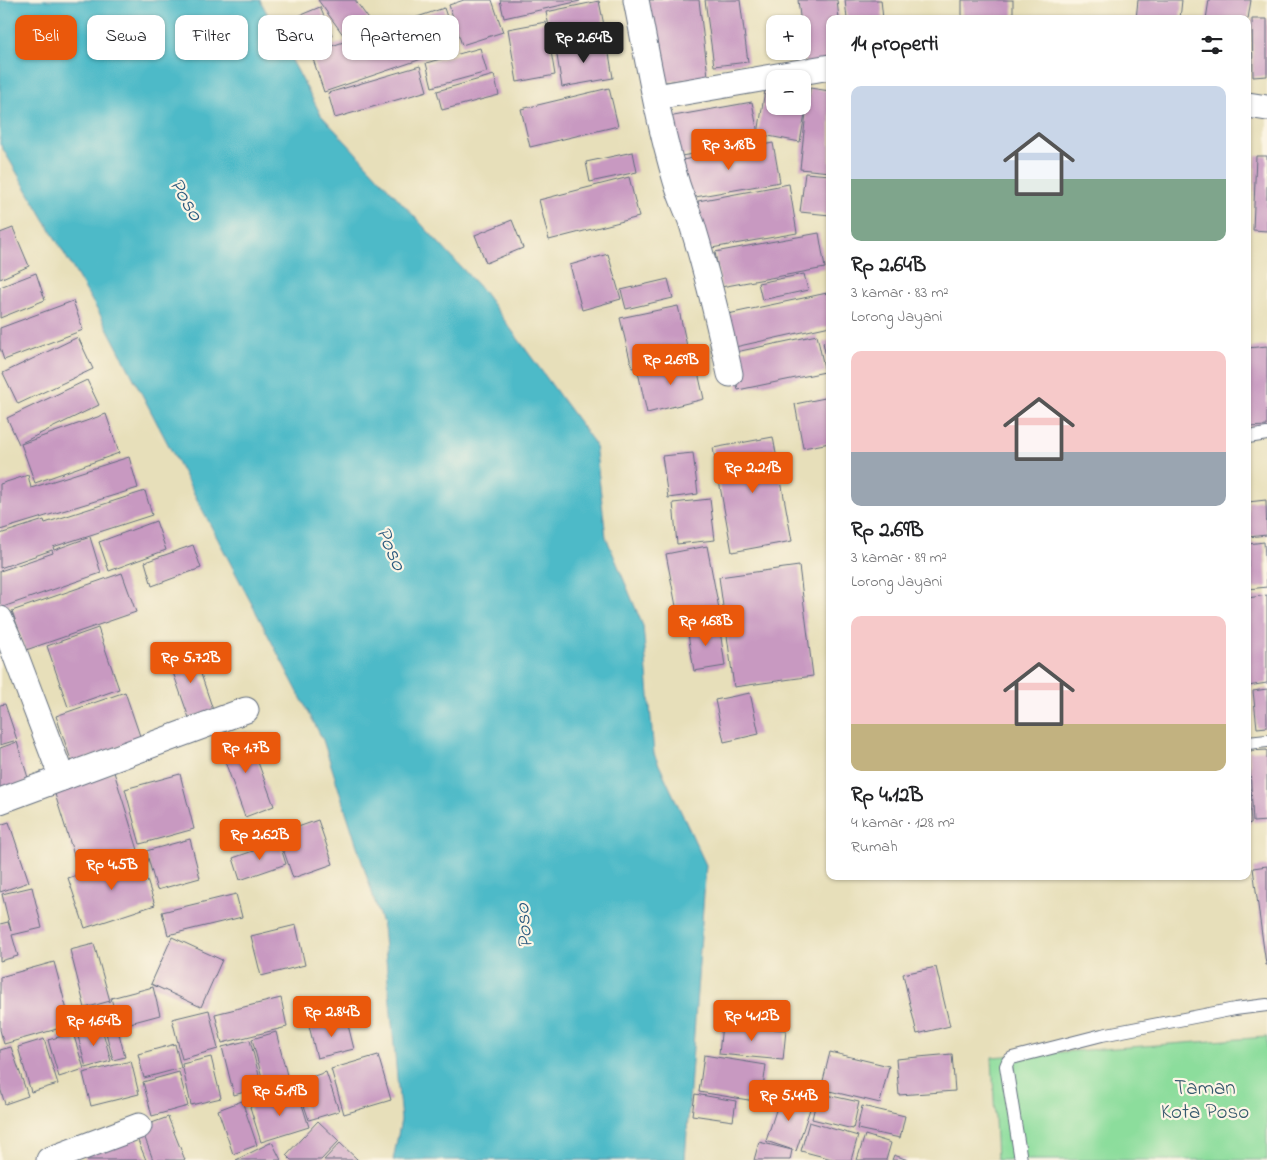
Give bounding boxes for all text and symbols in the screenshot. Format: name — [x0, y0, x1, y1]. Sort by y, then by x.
chip: Beli — [15, 15, 77, 60]
chip: Sewa — [87, 15, 165, 60]
chip: Filter — [175, 15, 248, 60]
chip: Baru — [258, 15, 332, 60]
chip: Apartemen — [342, 15, 459, 60]
map controls — [766, 15, 811, 115]
button: + — [766, 15, 811, 60]
pin: Rp 2.64B — [532, 22, 636, 64]
text: Rp 2.64B — [555, 26, 613, 50]
text: 14 properti — [851, 30, 939, 60]
icon: filters — [1198, 31, 1226, 59]
button: − — [766, 70, 811, 115]
icon: home — [994, 119, 1084, 209]
pin: Rp 3.18B — [677, 128, 781, 171]
text: Rp 3.18B — [702, 133, 756, 157]
water label: Poso — [160, 172, 211, 229]
text: Rp 2.64B — [851, 251, 926, 281]
text: 3 kamar · 83 m² — [851, 281, 948, 305]
text: Lorong Jayani — [851, 305, 942, 329]
pin: Rp 2.69B — [619, 344, 723, 386]
text: Rp 2.69B — [643, 348, 699, 372]
icon: home — [994, 384, 1084, 474]
pin: Rp 2.21B — [701, 452, 805, 494]
text: Rp 2.21B — [725, 456, 781, 480]
text: Rp 2.69B — [851, 516, 924, 546]
water label: Poso — [366, 522, 415, 578]
text: 3 kamar · 89 m² — [851, 546, 947, 570]
text: Lorong Jayani — [851, 570, 942, 594]
pin: Rp 1.68B — [654, 604, 758, 647]
text: Rp 1.68B — [679, 609, 733, 633]
pin: Rp 5.72B — [139, 642, 243, 684]
text: Rp 5.72B — [161, 646, 221, 670]
icon: home — [994, 649, 1084, 739]
pin: Rp 1.7B — [200, 732, 292, 774]
text: Rp 1.7B — [222, 736, 270, 760]
text: Rp 4.12B — [851, 781, 923, 811]
text: 4 kamar · 128 m² — [851, 811, 955, 835]
pin: Rp 2.62B — [208, 818, 312, 861]
text: Rp 2.62B — [231, 823, 289, 847]
text: Rumah — [851, 835, 898, 859]
pin: Rp 4.5B — [66, 848, 158, 891]
text: Rp 4.5B — [86, 853, 138, 877]
water label: Poso — [507, 900, 543, 950]
pin: Rp 2.84B — [280, 996, 384, 1038]
text: Rp 2.84B — [304, 1000, 360, 1024]
pin: Rp 4.12B — [700, 1000, 804, 1042]
pin: Rp 1.64B — [42, 1004, 146, 1047]
text: Rp 4.12B — [724, 1004, 780, 1028]
text: Rp 1.64B — [67, 1009, 121, 1033]
pin: Rp 5.19B — [228, 1074, 332, 1117]
park label: Taman Kota Poso — [1161, 1074, 1249, 1128]
text: Rp 5.19B — [253, 1079, 307, 1103]
pin: Rp 5.44B — [737, 1080, 841, 1122]
text: Rp 5.44B — [760, 1084, 818, 1108]

